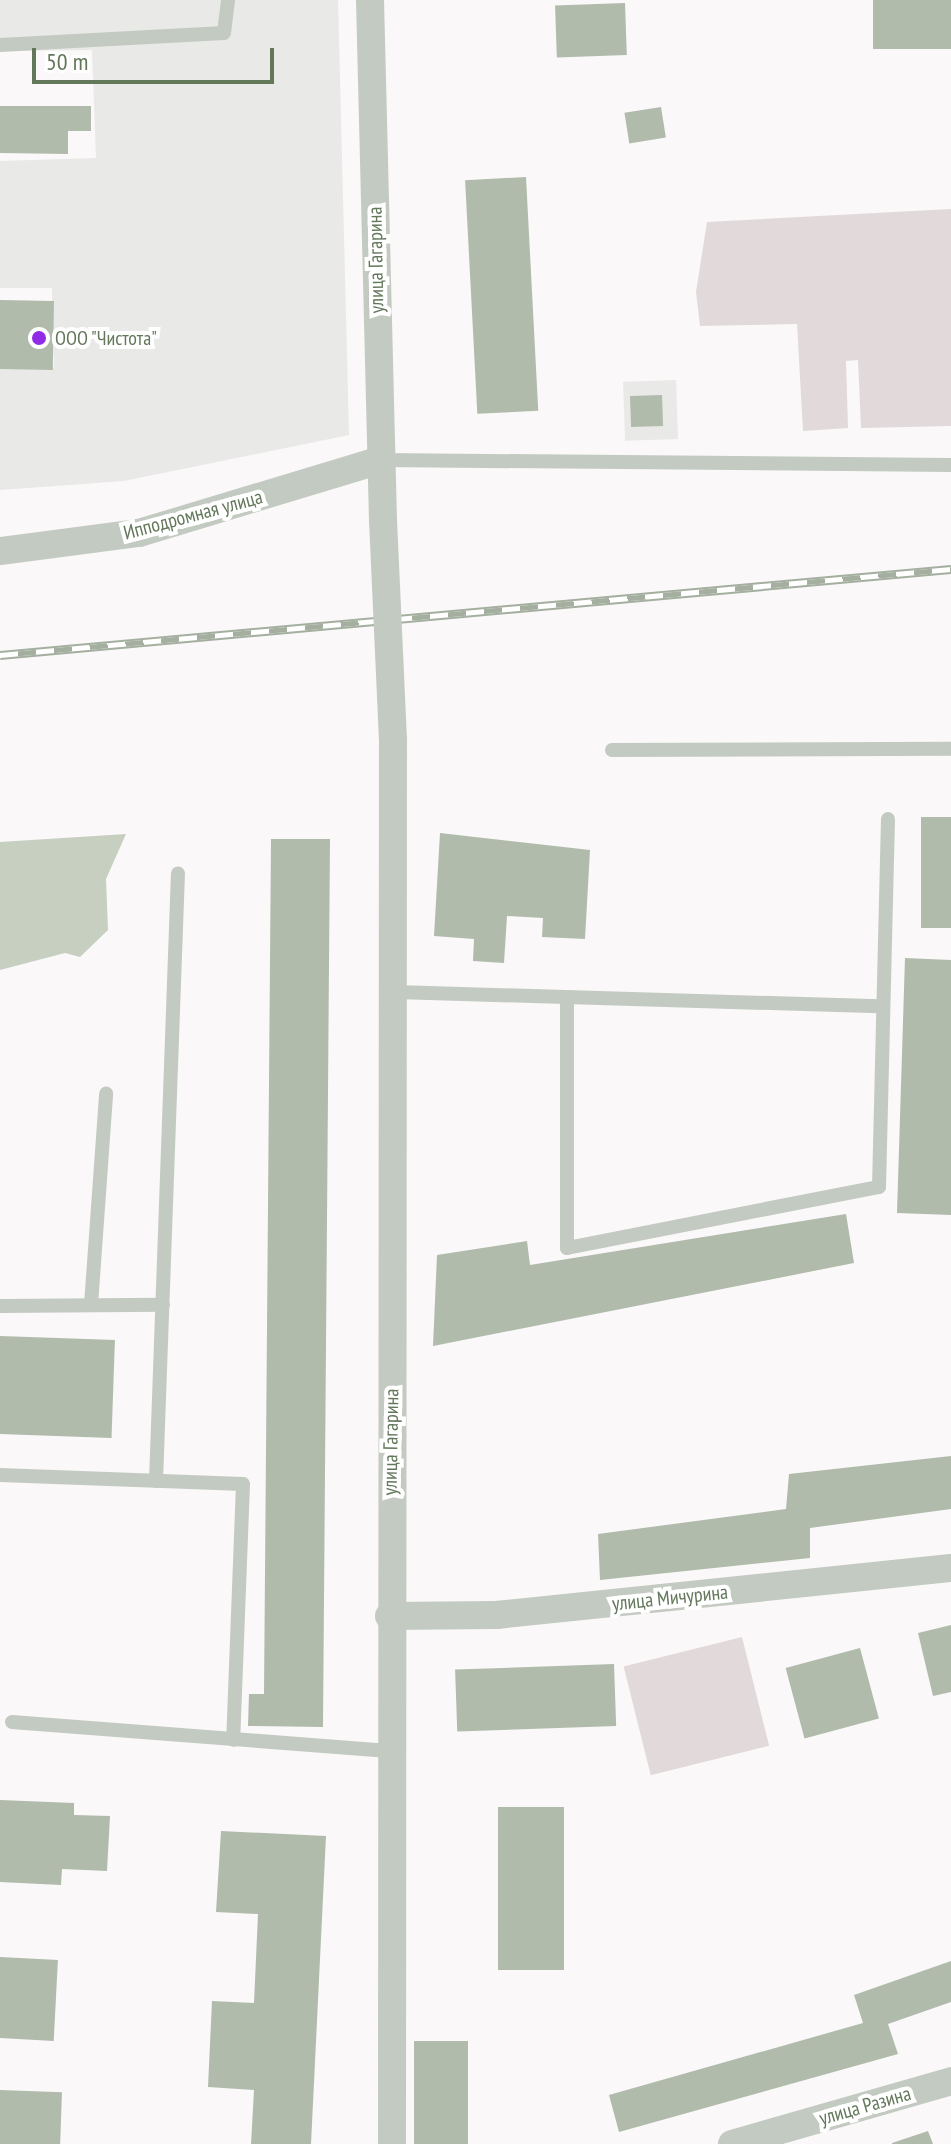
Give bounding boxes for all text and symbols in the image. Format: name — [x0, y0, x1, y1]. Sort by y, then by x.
scale bar — [36, 32, 278, 82]
text: 50 m — [46, 46, 88, 77]
street label: улица Гагарина — [363, 206, 389, 314]
place label: ООО "Чистота" — [55, 326, 158, 350]
marker: ООО "Чистота" — [30, 329, 48, 347]
street label: Ипподромная улица — [121, 485, 265, 545]
street label: улица Гагарина — [378, 1388, 404, 1496]
street label: улица Мичурина — [611, 1580, 729, 1616]
street label: улица Разина — [816, 2081, 914, 2131]

